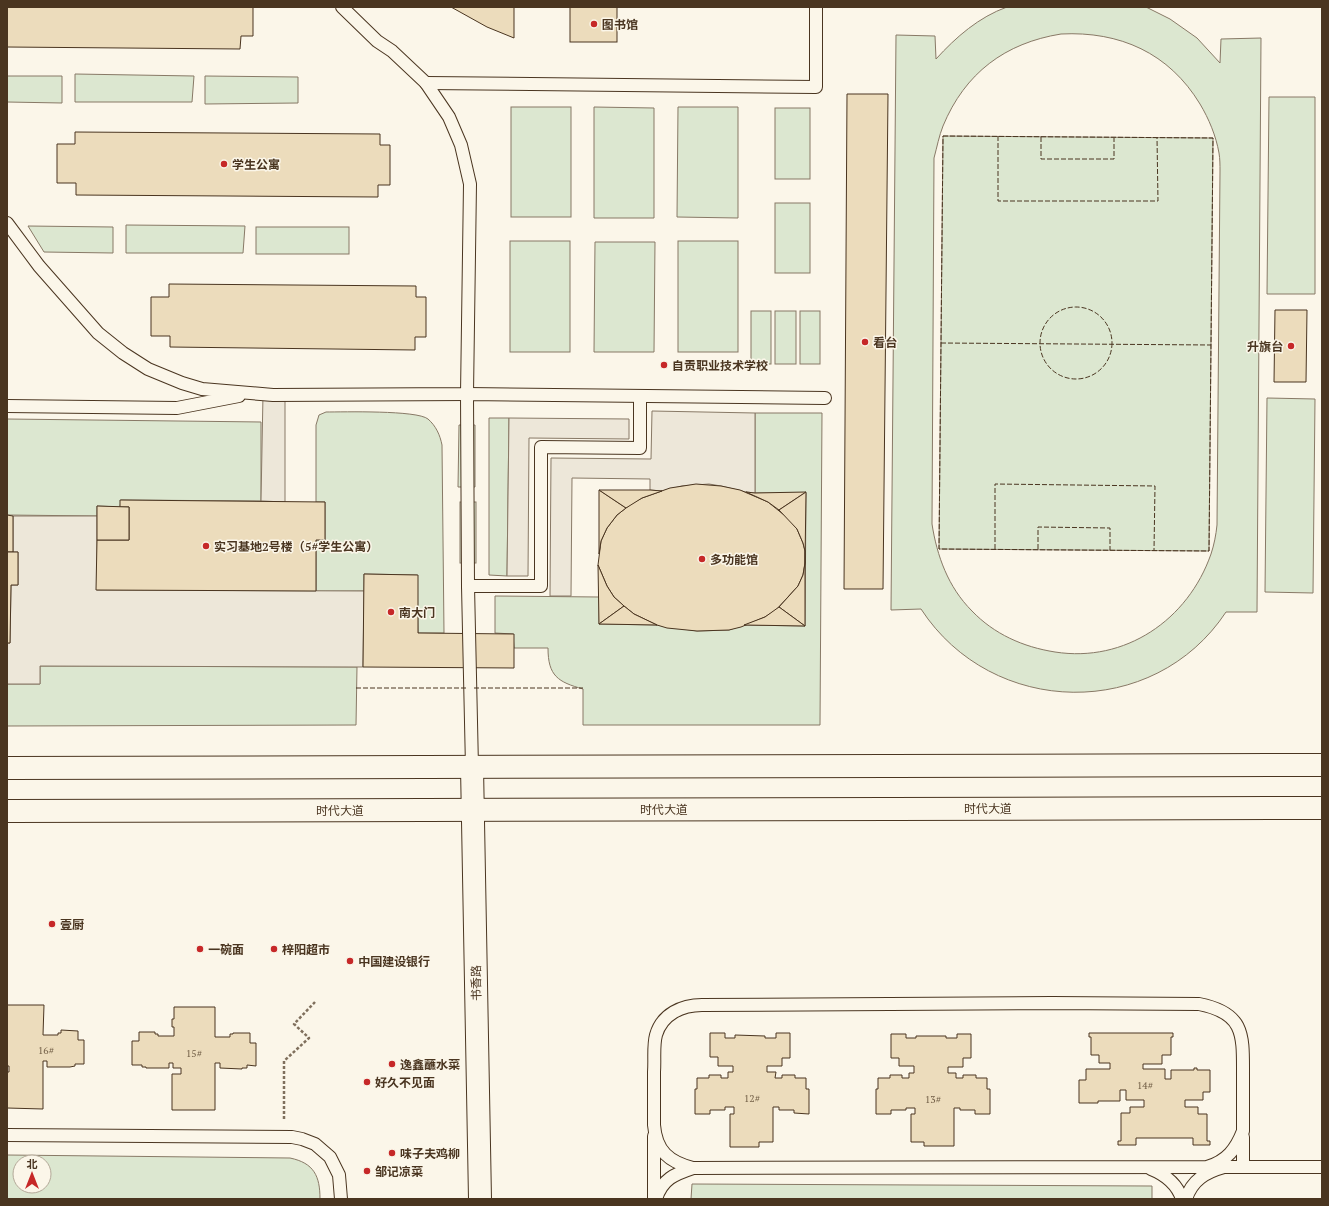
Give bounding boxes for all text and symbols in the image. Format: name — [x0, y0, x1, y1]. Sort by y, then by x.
place label: 图书馆 — [602, 17, 638, 32]
marker: 图书馆 — [589, 19, 599, 29]
place label: 学生公寓 — [232, 157, 280, 172]
marker: 学生公寓 — [219, 159, 229, 169]
place label: 看台 — [873, 335, 897, 350]
marker: 看台 — [860, 337, 870, 347]
place label: 升旗台 — [1247, 339, 1283, 354]
marker: 升旗台 — [1286, 341, 1296, 351]
place label: 自贡职业技术学校 — [672, 358, 768, 373]
marker: 自贡职业技术学校 — [659, 360, 669, 370]
place label: 实习基地2号楼（5#学生公寓） — [214, 539, 378, 554]
marker: 实习基地2号楼（5#学生公寓） — [201, 541, 211, 551]
place label: 多功能馆 — [710, 552, 758, 567]
marker: 多功能馆 — [697, 554, 707, 564]
place label: 南大门 — [399, 605, 435, 620]
marker: 南大门 — [386, 607, 396, 617]
street label: 时代大道 — [964, 801, 1012, 816]
street label: 时代大道 — [640, 802, 688, 817]
street label: 时代大道 — [316, 803, 364, 818]
place label: 壹厨 — [60, 917, 84, 932]
marker: 壹厨 — [47, 919, 57, 929]
place label: 一碗面 — [208, 942, 244, 957]
place label: 梓阳超市 — [282, 942, 330, 957]
marker: 一碗面 — [195, 944, 205, 954]
marker: 梓阳超市 — [269, 944, 279, 954]
place label: 中国建设银行 — [358, 954, 430, 969]
marker: 中国建设银行 — [345, 956, 355, 966]
street label: 书香路 — [468, 965, 484, 1001]
house number: 16# — [38, 1044, 54, 1057]
house number: 15# — [186, 1047, 202, 1060]
place label: 逸鑫蘸水菜 — [400, 1057, 460, 1072]
marker: 逸鑫蘸水菜 — [387, 1059, 397, 1069]
place label: 好久不见面 — [375, 1075, 435, 1090]
marker: 好久不见面 — [362, 1077, 372, 1087]
house number: 14# — [1137, 1079, 1153, 1092]
house number: 12# — [744, 1092, 760, 1105]
house number: 13# — [925, 1093, 941, 1106]
place label: 味子夫鸡柳 — [400, 1146, 460, 1161]
marker: 味子夫鸡柳 — [387, 1148, 397, 1158]
north arrow — [12, 1154, 52, 1194]
text: 北 — [27, 1157, 38, 1171]
place label: 邹记凉菜 — [375, 1164, 423, 1179]
marker: 邹记凉菜 — [362, 1166, 372, 1176]

